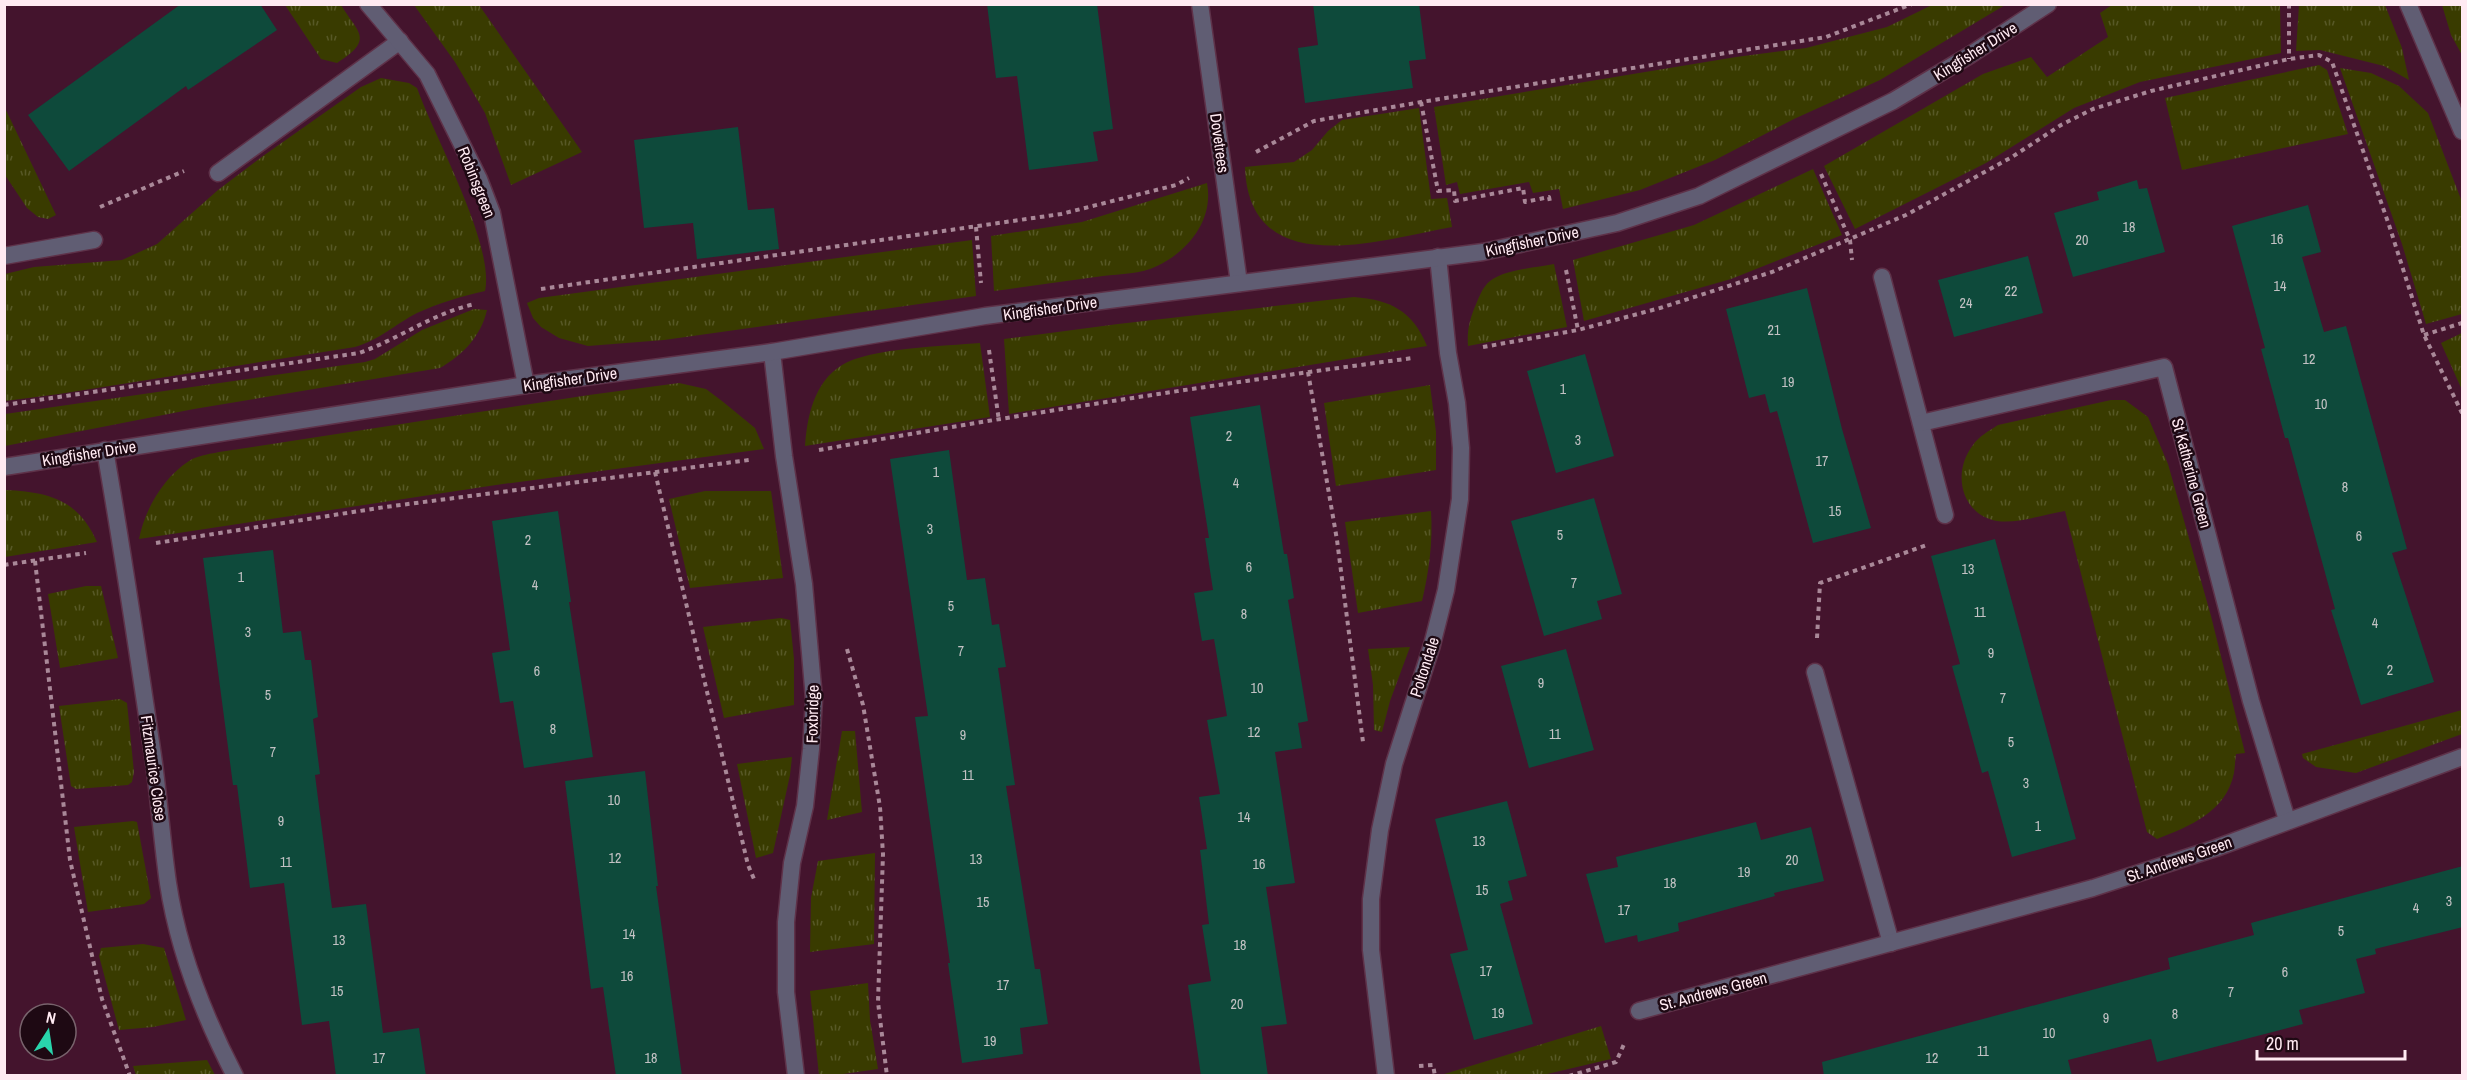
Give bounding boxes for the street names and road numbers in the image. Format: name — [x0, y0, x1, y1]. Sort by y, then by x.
street label: Kingfisher Drive — [1929, 17, 2021, 85]
street label: Dovetrees — [1205, 112, 1235, 174]
street label: Robinsgreen — [453, 143, 501, 221]
street label: Kingfisher Drive — [1483, 220, 1581, 262]
street label: Kingfisher Drive — [1002, 291, 1098, 325]
street label: Kingfisher Drive — [522, 362, 618, 396]
street label: St Katherine Green — [2167, 416, 2217, 530]
street label: Kingfisher Drive — [40, 435, 138, 471]
street label: Poltondale — [1404, 634, 1444, 700]
street label: Foxbridge — [800, 685, 824, 743]
street label: Fitzmaurice Close — [136, 714, 172, 822]
street label: St. Andrews Green — [2123, 831, 2235, 887]
street label: St. Andrews Green — [1657, 966, 1769, 1016]

